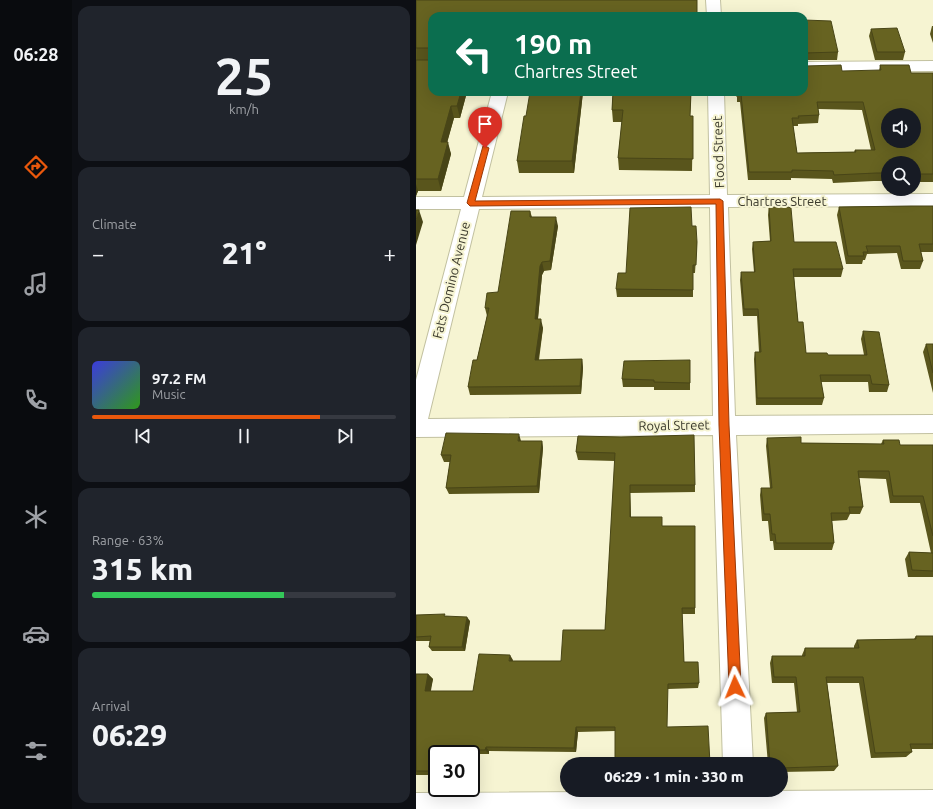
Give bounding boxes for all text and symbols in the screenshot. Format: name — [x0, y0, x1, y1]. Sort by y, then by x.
icon: left — [448, 28, 500, 80]
text: 190 m — [514, 28, 592, 59]
text: 06:28 — [13, 44, 59, 64]
text: 25 — [215, 47, 273, 105]
text: Chartres Street — [514, 61, 637, 81]
text: km/h — [229, 102, 259, 116]
pin — [468, 107, 502, 148]
map controls — [881, 108, 921, 196]
button: sound — [881, 108, 921, 148]
icon: arrive — [474, 113, 496, 135]
street label: Flood Street — [710, 116, 726, 188]
icon: directions — [22, 153, 50, 181]
button: search — [881, 156, 921, 196]
street label: Chartres Street — [737, 194, 827, 208]
text: Climate — [92, 217, 137, 231]
street label: Fats Domino Avenue — [430, 220, 472, 340]
text: 21° — [222, 236, 266, 270]
text: − — [92, 241, 104, 266]
text: + — [384, 241, 396, 266]
icon: music — [22, 270, 50, 298]
text: 97.2 FM — [152, 370, 206, 387]
icon: phone — [22, 386, 50, 414]
text: Music — [152, 387, 186, 401]
street label: Royal Street — [638, 417, 710, 433]
icon: previous — [132, 425, 154, 447]
icon: pause — [233, 425, 255, 447]
icon: next — [334, 425, 356, 447]
icon: climate — [22, 503, 50, 531]
text: Range · 63% — [92, 533, 164, 547]
text: 315 km — [92, 552, 193, 586]
icon: car — [22, 620, 50, 648]
position arrow — [714, 666, 756, 708]
text: Arrival — [92, 699, 130, 713]
text: 06:29 — [92, 718, 167, 752]
icon: filters — [22, 737, 50, 765]
speed limit sign: 30 — [428, 745, 480, 797]
text: 06:29 · 1 min · 330 m — [604, 768, 744, 785]

